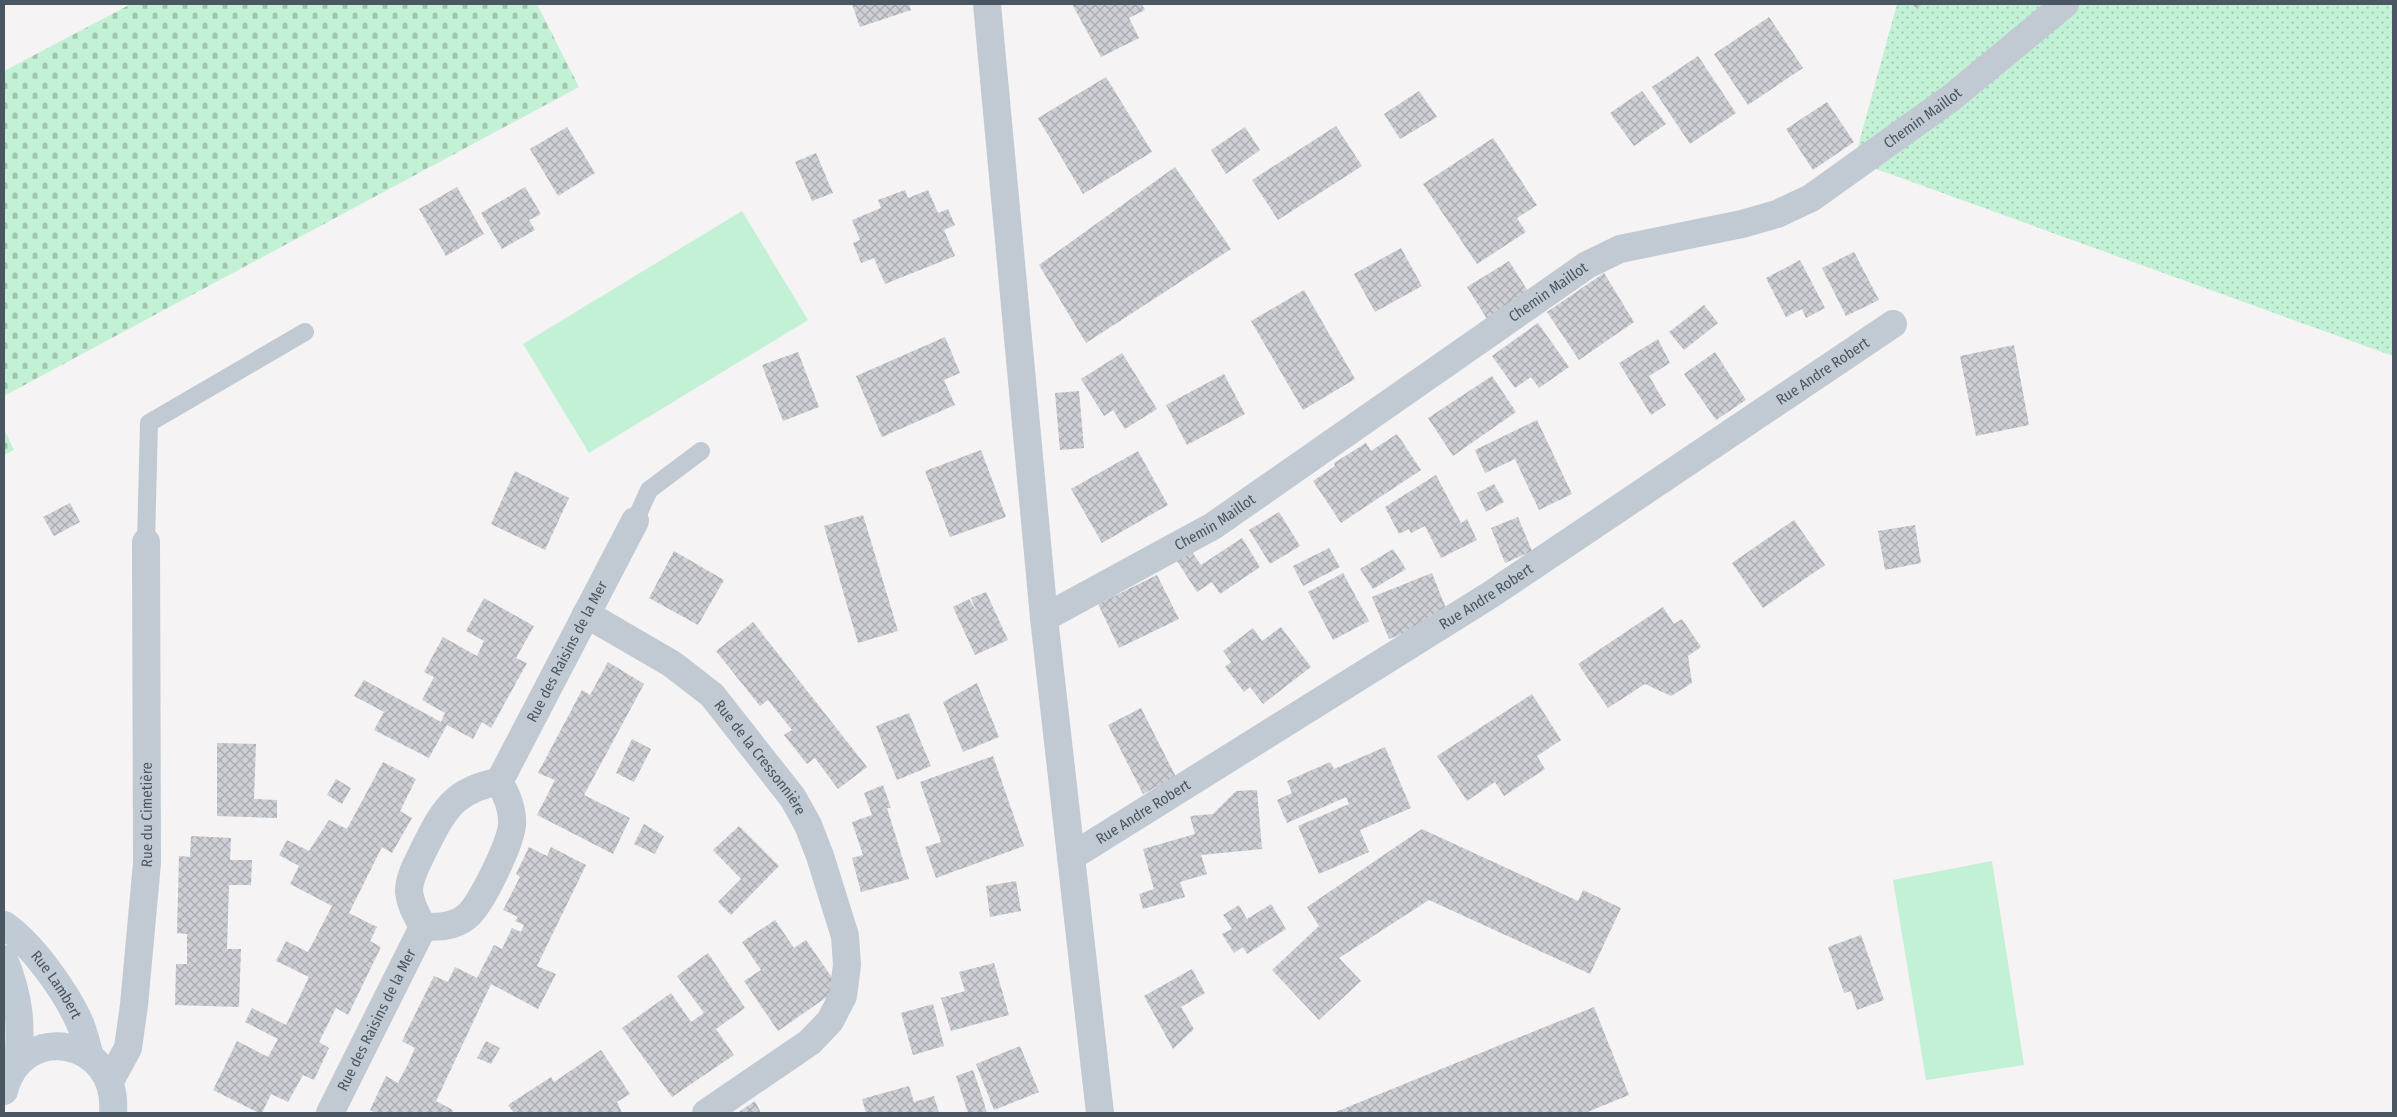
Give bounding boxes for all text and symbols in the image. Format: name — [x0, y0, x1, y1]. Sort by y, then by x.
street label: Chemin Maillot — [1880, 84, 1966, 152]
street label: Chemin Maillot — [1505, 258, 1591, 326]
street label: Rue Andre Robert — [1773, 334, 1873, 409]
street label: Chemin Maillot — [1171, 490, 1259, 554]
street label: Rue Andre Robert — [1436, 560, 1536, 633]
street label: Rue des Raisins de la Mer — [523, 577, 611, 725]
street label: Rue de la Cressonnière — [710, 696, 810, 818]
street label: Rue du Cimetière — [138, 762, 156, 868]
street label: Rue Andre Robert — [1092, 776, 1194, 848]
street label: Rue des Raisins de la Mer — [333, 945, 420, 1094]
street label: Rue Lambert — [27, 947, 85, 1022]

